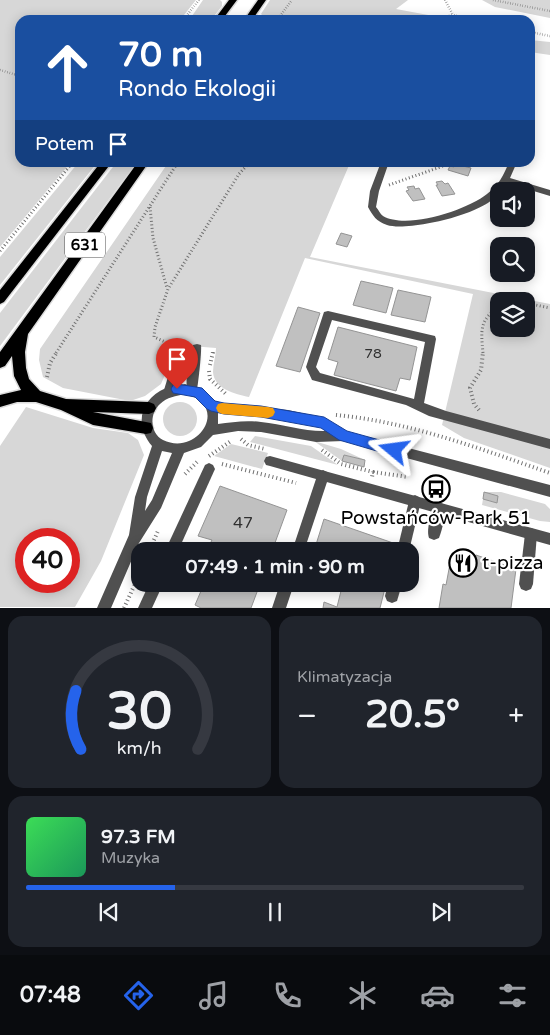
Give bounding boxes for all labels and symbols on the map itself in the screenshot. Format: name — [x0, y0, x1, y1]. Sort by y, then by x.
road number: 631 — [65, 232, 105, 258]
pin — [156, 338, 198, 389]
house number: 78 — [364, 345, 382, 362]
position arrow — [367, 423, 419, 475]
bus stop icon: Powstańców-Park 51 — [421, 474, 451, 504]
place label: Powstańców-Park 51 — [340, 507, 532, 529]
house number: 47 — [233, 513, 253, 533]
speed limit sign: 40 — [15, 528, 80, 593]
restaurant icon: t-pizza — [448, 548, 478, 578]
place label: t-pizza — [482, 552, 543, 574]

